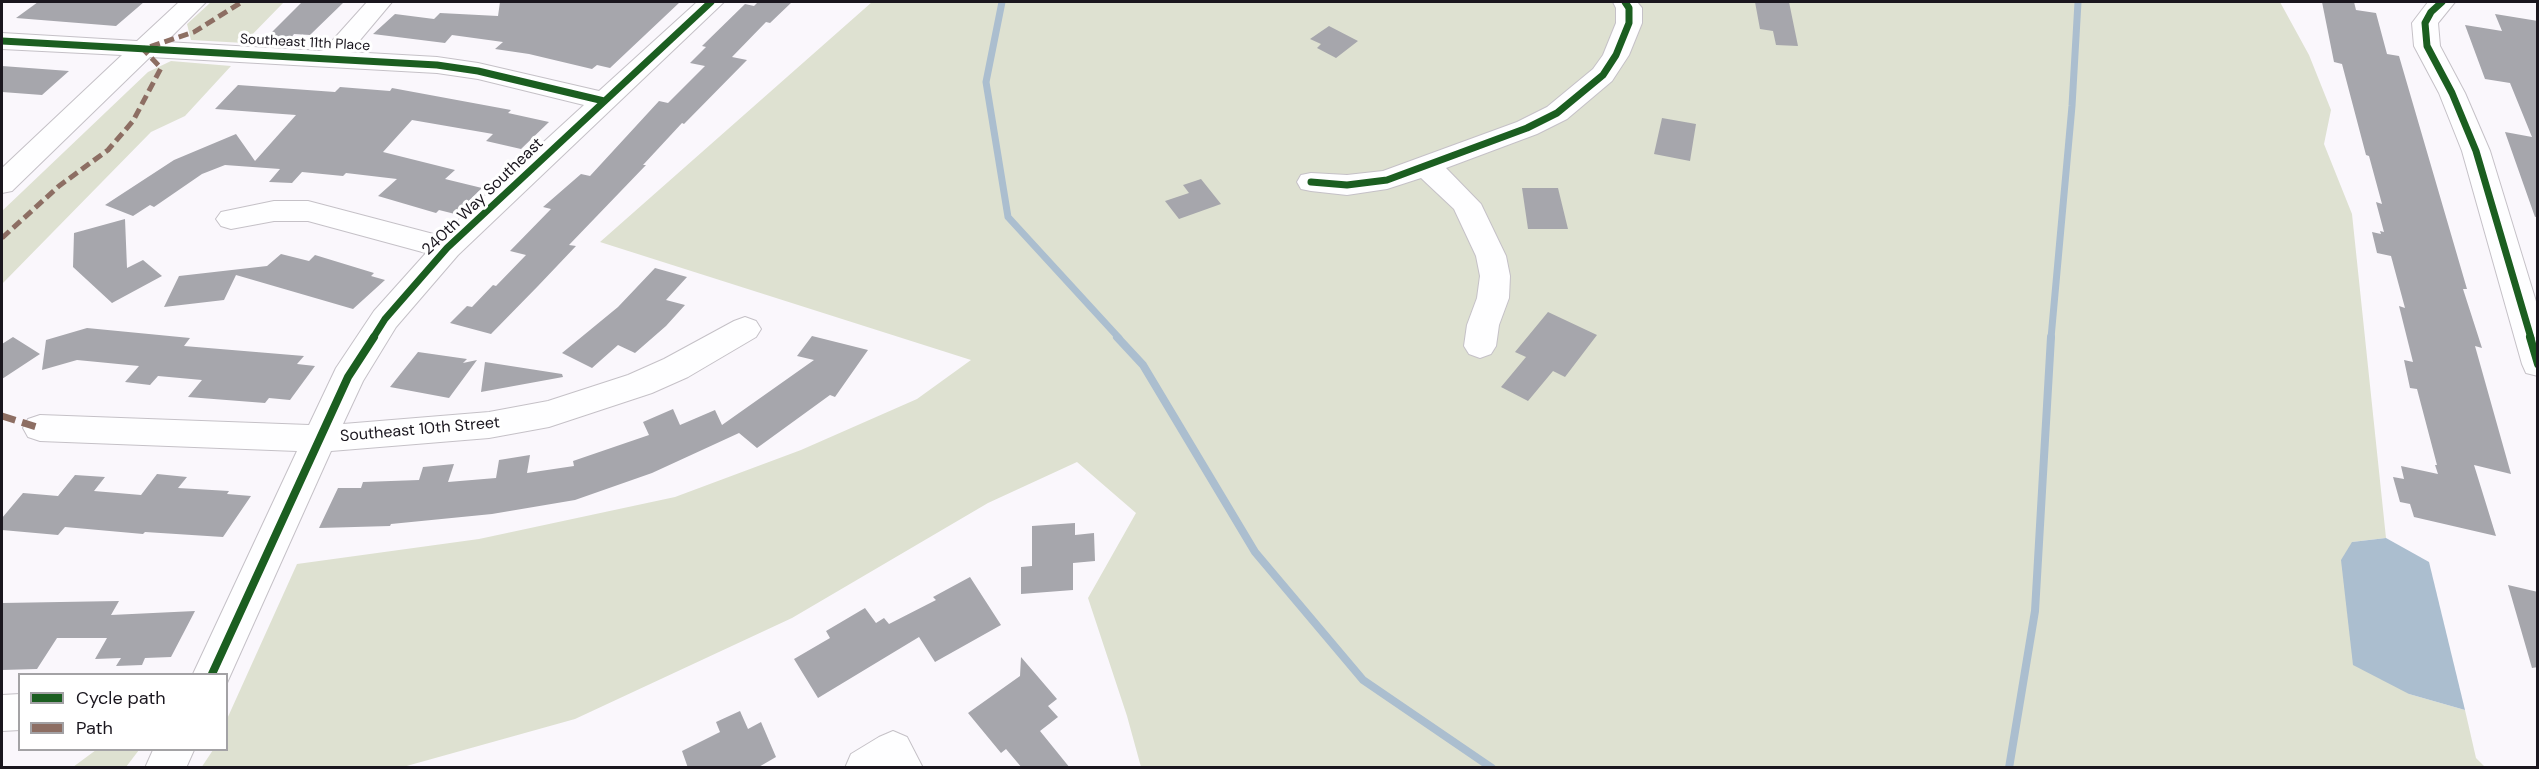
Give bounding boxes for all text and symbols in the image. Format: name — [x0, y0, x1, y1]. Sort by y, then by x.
street label: Southeast 11th Place — [240, 31, 370, 55]
street label: 240th Way Southeast — [418, 134, 548, 260]
street label: Southeast 10th Street — [339, 413, 501, 447]
legend — [18, 673, 228, 751]
text: Cycle path — [76, 686, 166, 710]
text: Path — [76, 716, 113, 740]

